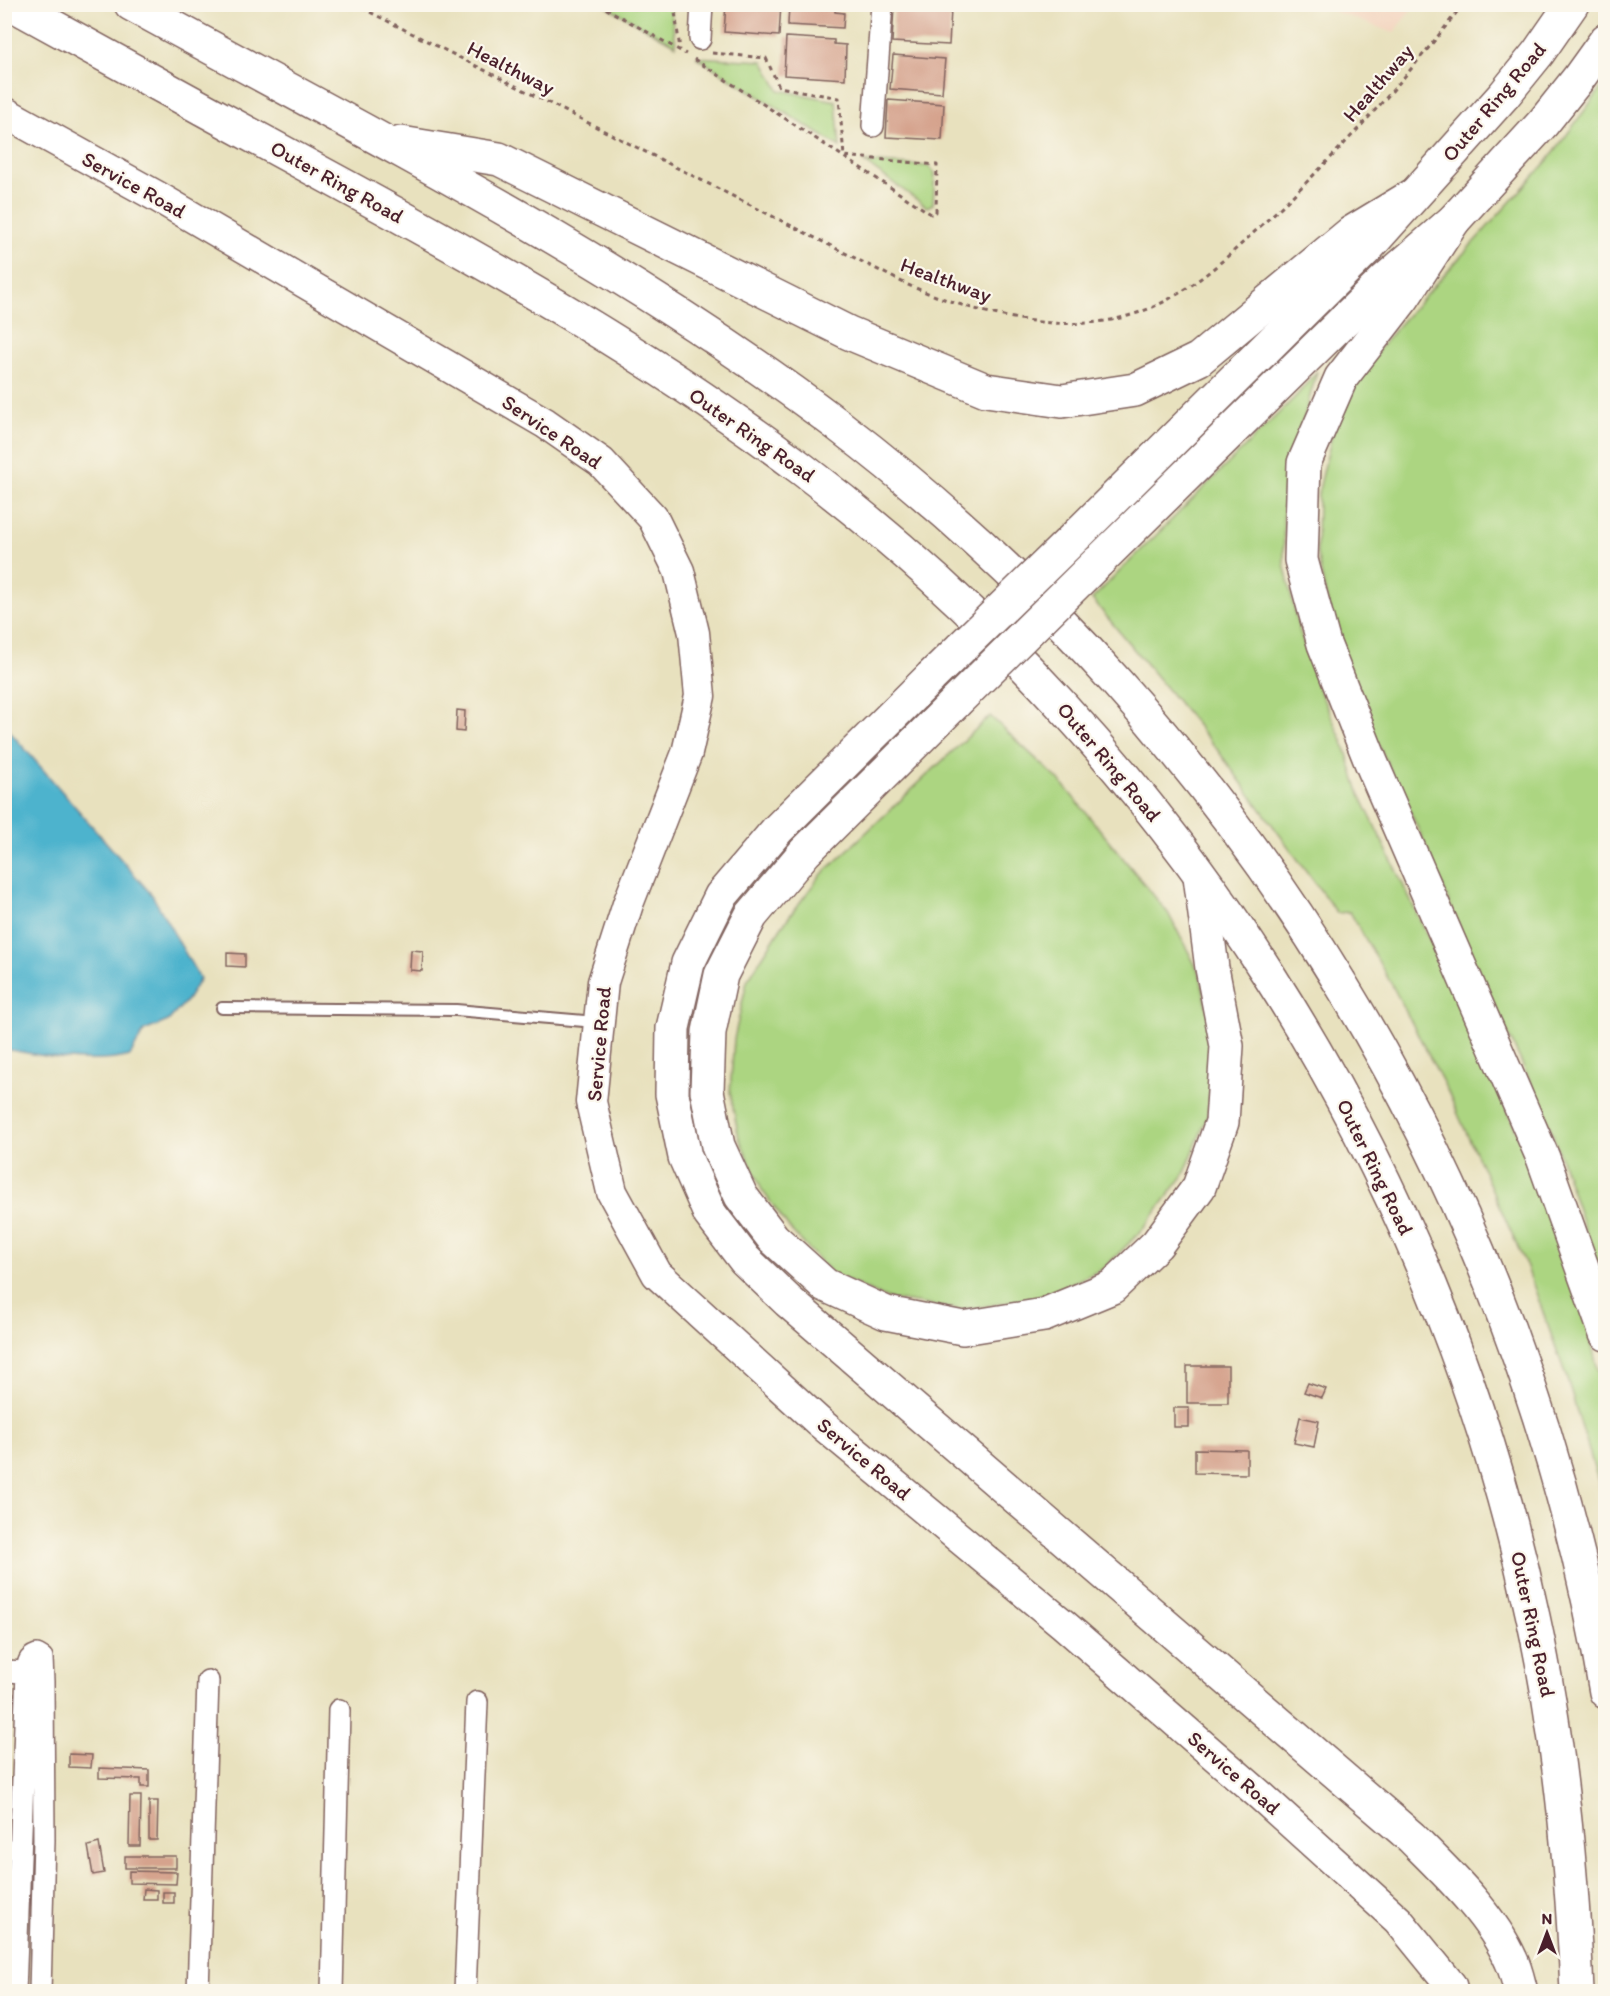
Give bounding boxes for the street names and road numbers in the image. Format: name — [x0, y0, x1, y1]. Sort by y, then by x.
street label: Healthway — [463, 35, 559, 100]
street label: Outer Ring Road — [1436, 37, 1551, 166]
street label: Healthway — [1337, 39, 1418, 127]
street label: Outer Ring Road — [266, 135, 408, 228]
street label: Service Road — [78, 146, 191, 224]
street label: Healthway — [897, 252, 995, 308]
street label: Outer Ring Road — [684, 382, 820, 487]
street label: Service Road — [498, 389, 607, 474]
street label: Outer Ring Road — [1052, 697, 1167, 826]
street label: Service Road — [581, 985, 616, 1102]
street label: Outer Ring Road — [1332, 1095, 1419, 1239]
street label: Service Road — [812, 1412, 917, 1505]
street label: Outer Ring Road — [1506, 1549, 1561, 1699]
street label: Service Road — [1183, 1725, 1286, 1820]

